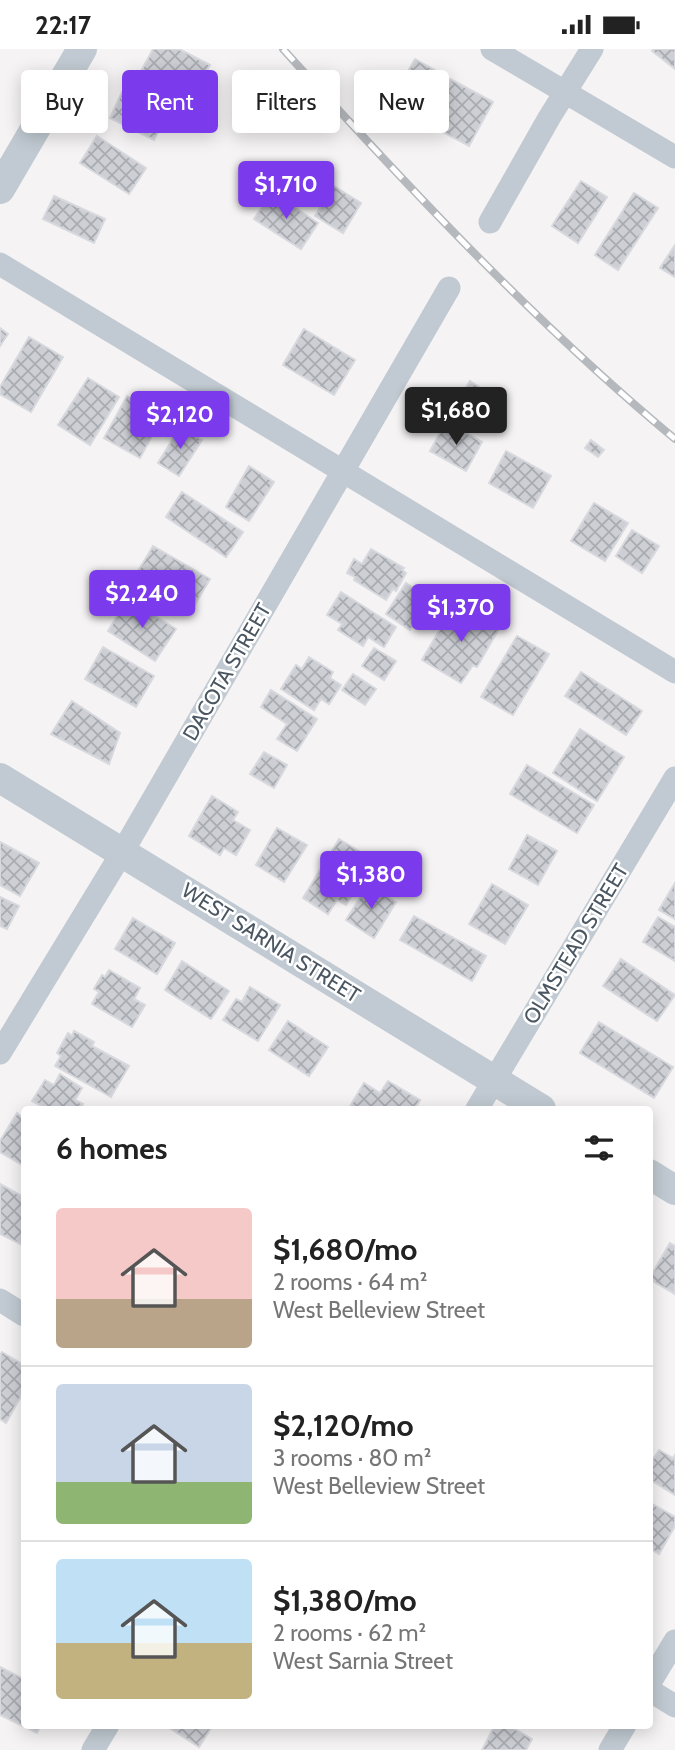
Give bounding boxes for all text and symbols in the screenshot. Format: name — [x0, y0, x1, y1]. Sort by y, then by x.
text: 22:17 — [35, 9, 91, 41]
chip: Buy — [21, 70, 108, 133]
chip: Rent — [122, 70, 218, 133]
chip: Filters — [232, 70, 340, 133]
chip: New — [354, 70, 449, 133]
pin: $1,710 — [229, 162, 343, 221]
text: $1,710 — [254, 170, 318, 198]
pin: $1,680 — [399, 387, 513, 447]
pin: $2,120 — [123, 391, 237, 451]
text: $1,680 — [421, 396, 491, 424]
text: $2,120 — [146, 400, 214, 428]
pin: $2,240 — [85, 571, 199, 630]
text: $2,240 — [105, 579, 179, 607]
pin: $1,370 — [404, 585, 518, 644]
text: $1,370 — [427, 593, 495, 621]
street label: DACOTA STREET — [177, 599, 276, 745]
pin: $1,380 — [314, 851, 428, 911]
street label: OLMSTEAD STREET — [518, 859, 633, 1028]
text: $1,380 — [336, 860, 406, 888]
street label: WEST SARNIA STREET — [177, 877, 365, 1008]
icon: filters — [580, 1129, 618, 1167]
text: 6 homes — [56, 1130, 167, 1167]
text: $1,680/mo — [273, 1231, 417, 1268]
icon: home — [112, 1236, 196, 1320]
text: 2 rooms · 64 m² — [273, 1268, 427, 1296]
text: West Belleview Street — [273, 1296, 485, 1324]
text: $2,120/mo — [273, 1407, 414, 1444]
icon: home — [112, 1412, 196, 1496]
text: 3 rooms · 80 m² — [273, 1444, 431, 1472]
text: West Belleview Street — [273, 1472, 485, 1500]
text: $1,380/mo — [273, 1582, 417, 1619]
icon: home — [112, 1587, 196, 1671]
text: 2 rooms · 62 m² — [273, 1619, 426, 1647]
text: West Sarnia Street — [273, 1647, 453, 1675]

